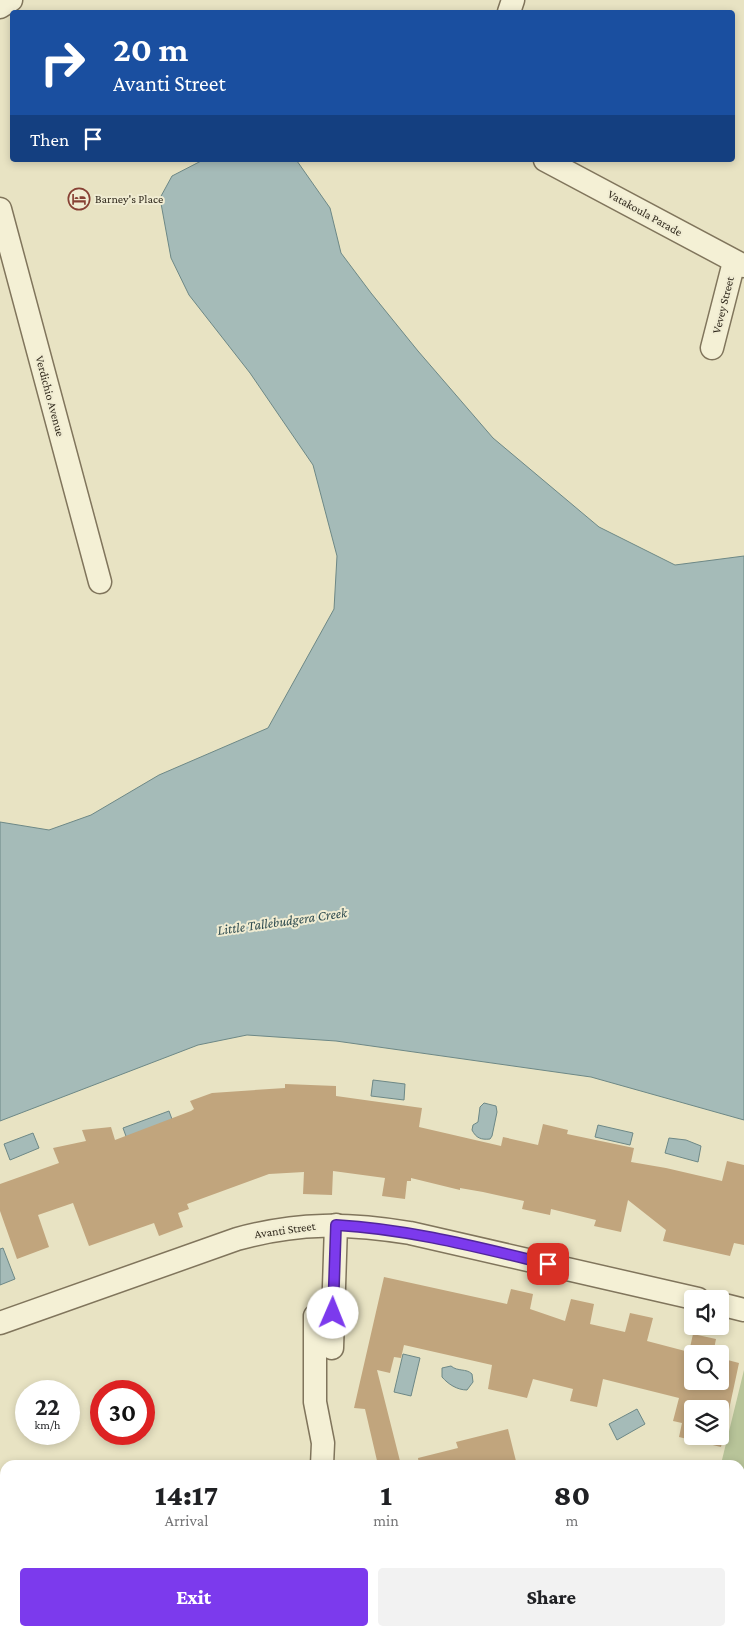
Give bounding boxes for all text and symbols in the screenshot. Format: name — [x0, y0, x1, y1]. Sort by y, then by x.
icon: right — [30, 30, 95, 95]
text: 20 m — [113, 30, 188, 69]
text: Avanti Street — [113, 71, 226, 96]
icon: arrive — [79, 125, 107, 153]
text: Then — [30, 129, 69, 150]
hotel icon: Barney's Place — [67, 187, 91, 211]
street label: Vatakoula Parade — [605, 187, 685, 239]
place label: Barney's Place — [95, 192, 163, 206]
street label: Vevey Street — [709, 274, 737, 335]
street label: Verdichio Avenue — [32, 354, 68, 438]
water label: Little Tallebudgera Creek — [216, 904, 349, 938]
street label: Avanti Street — [254, 1219, 317, 1241]
pin — [527, 1243, 569, 1285]
icon: arrive — [534, 1250, 562, 1278]
position arrow — [306, 1286, 358, 1338]
map controls — [684, 1290, 729, 1445]
button: sound — [684, 1290, 729, 1335]
button: search — [684, 1345, 729, 1390]
speed limit sign: 30 — [90, 1380, 155, 1445]
text: 22 — [35, 1393, 60, 1420]
button: layers — [684, 1400, 729, 1445]
text: km/h — [35, 1418, 60, 1432]
text: 14:17 — [155, 1478, 218, 1511]
text: 1 — [380, 1478, 392, 1511]
text: 80 — [554, 1478, 590, 1511]
text: Arrival — [165, 1512, 208, 1529]
text: min — [373, 1512, 399, 1529]
text: m — [565, 1512, 578, 1529]
button: Exit — [20, 1568, 368, 1626]
button: Share — [378, 1568, 725, 1626]

